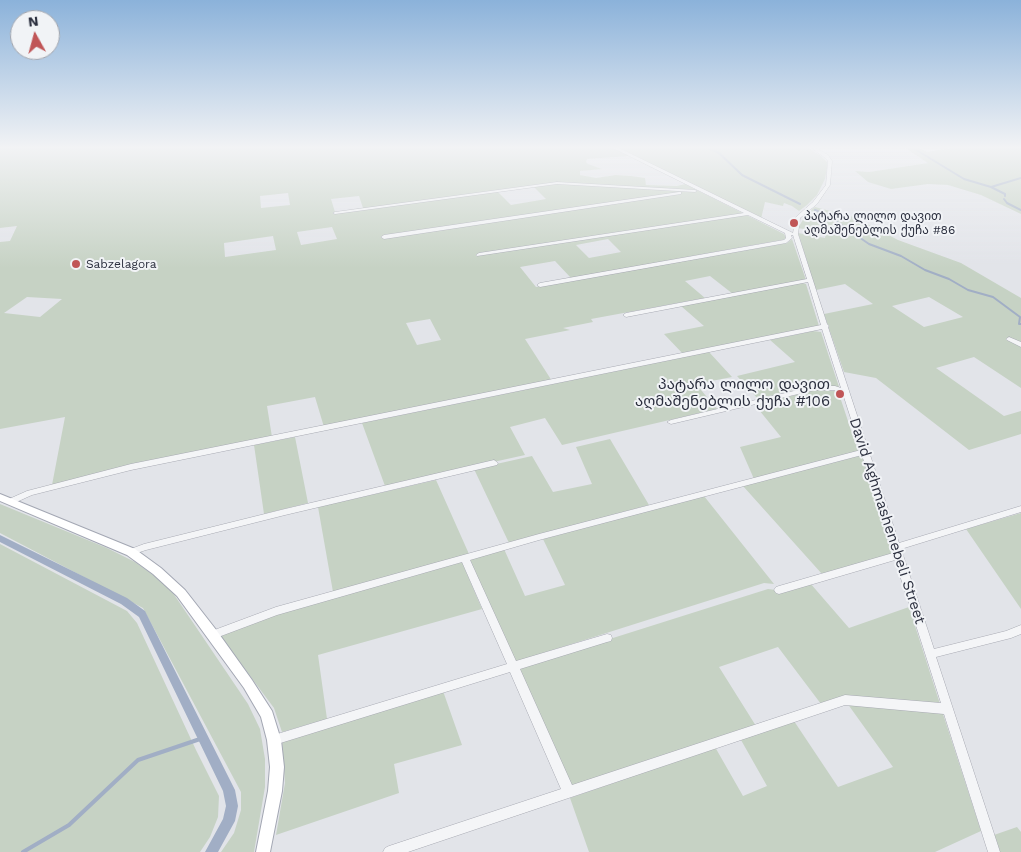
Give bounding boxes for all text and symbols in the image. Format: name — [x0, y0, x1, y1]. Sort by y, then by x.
north arrow — [10, 10, 60, 60]
text: N — [27, 13, 39, 30]
place label: პატარა ლილო დავით აღმაშენებლის ქუჩა #86 — [804, 209, 955, 237]
marker: პატარა ლილო დავით აღმაშენებლის ქუჩა #86 — [788, 217, 800, 229]
place label: Sabzelagora — [86, 257, 157, 271]
marker: Sabzelagora — [70, 258, 82, 270]
place label: პატარა ლილო დავით აღმაშენებლის ქუჩა #106 — [635, 376, 830, 411]
marker: პატარა ლილო დავით აღმაშენებლის ქუჩა #106 — [834, 388, 846, 400]
street label: David Aghmashenebeli Street — [845, 416, 929, 626]

